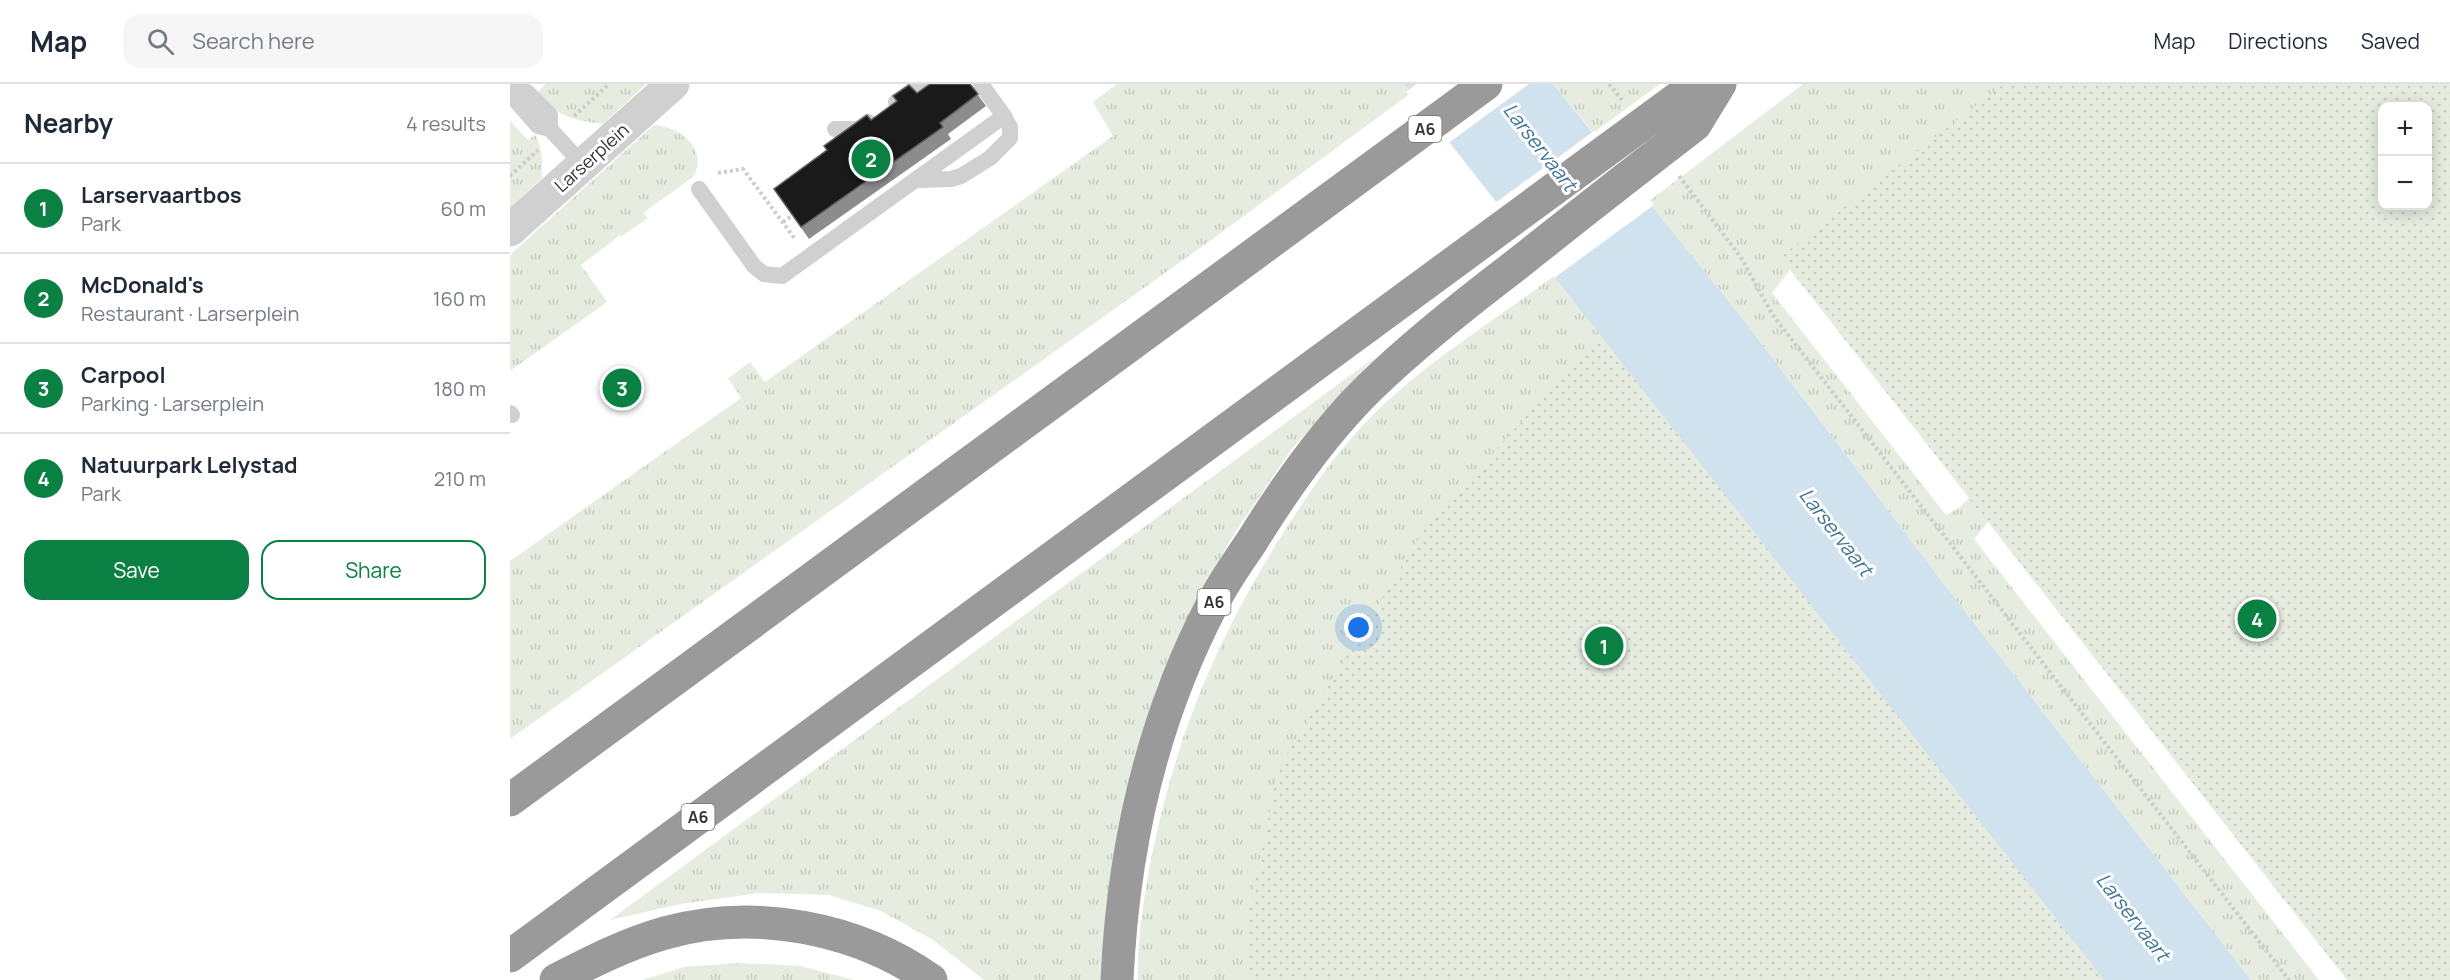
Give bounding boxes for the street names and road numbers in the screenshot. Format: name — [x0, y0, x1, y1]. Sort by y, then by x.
road number: A6 — [1408, 116, 1442, 142]
street label: Larserplein — [549, 118, 634, 197]
road number: A6 — [1198, 589, 1230, 615]
road number: A6 — [682, 804, 714, 830]

